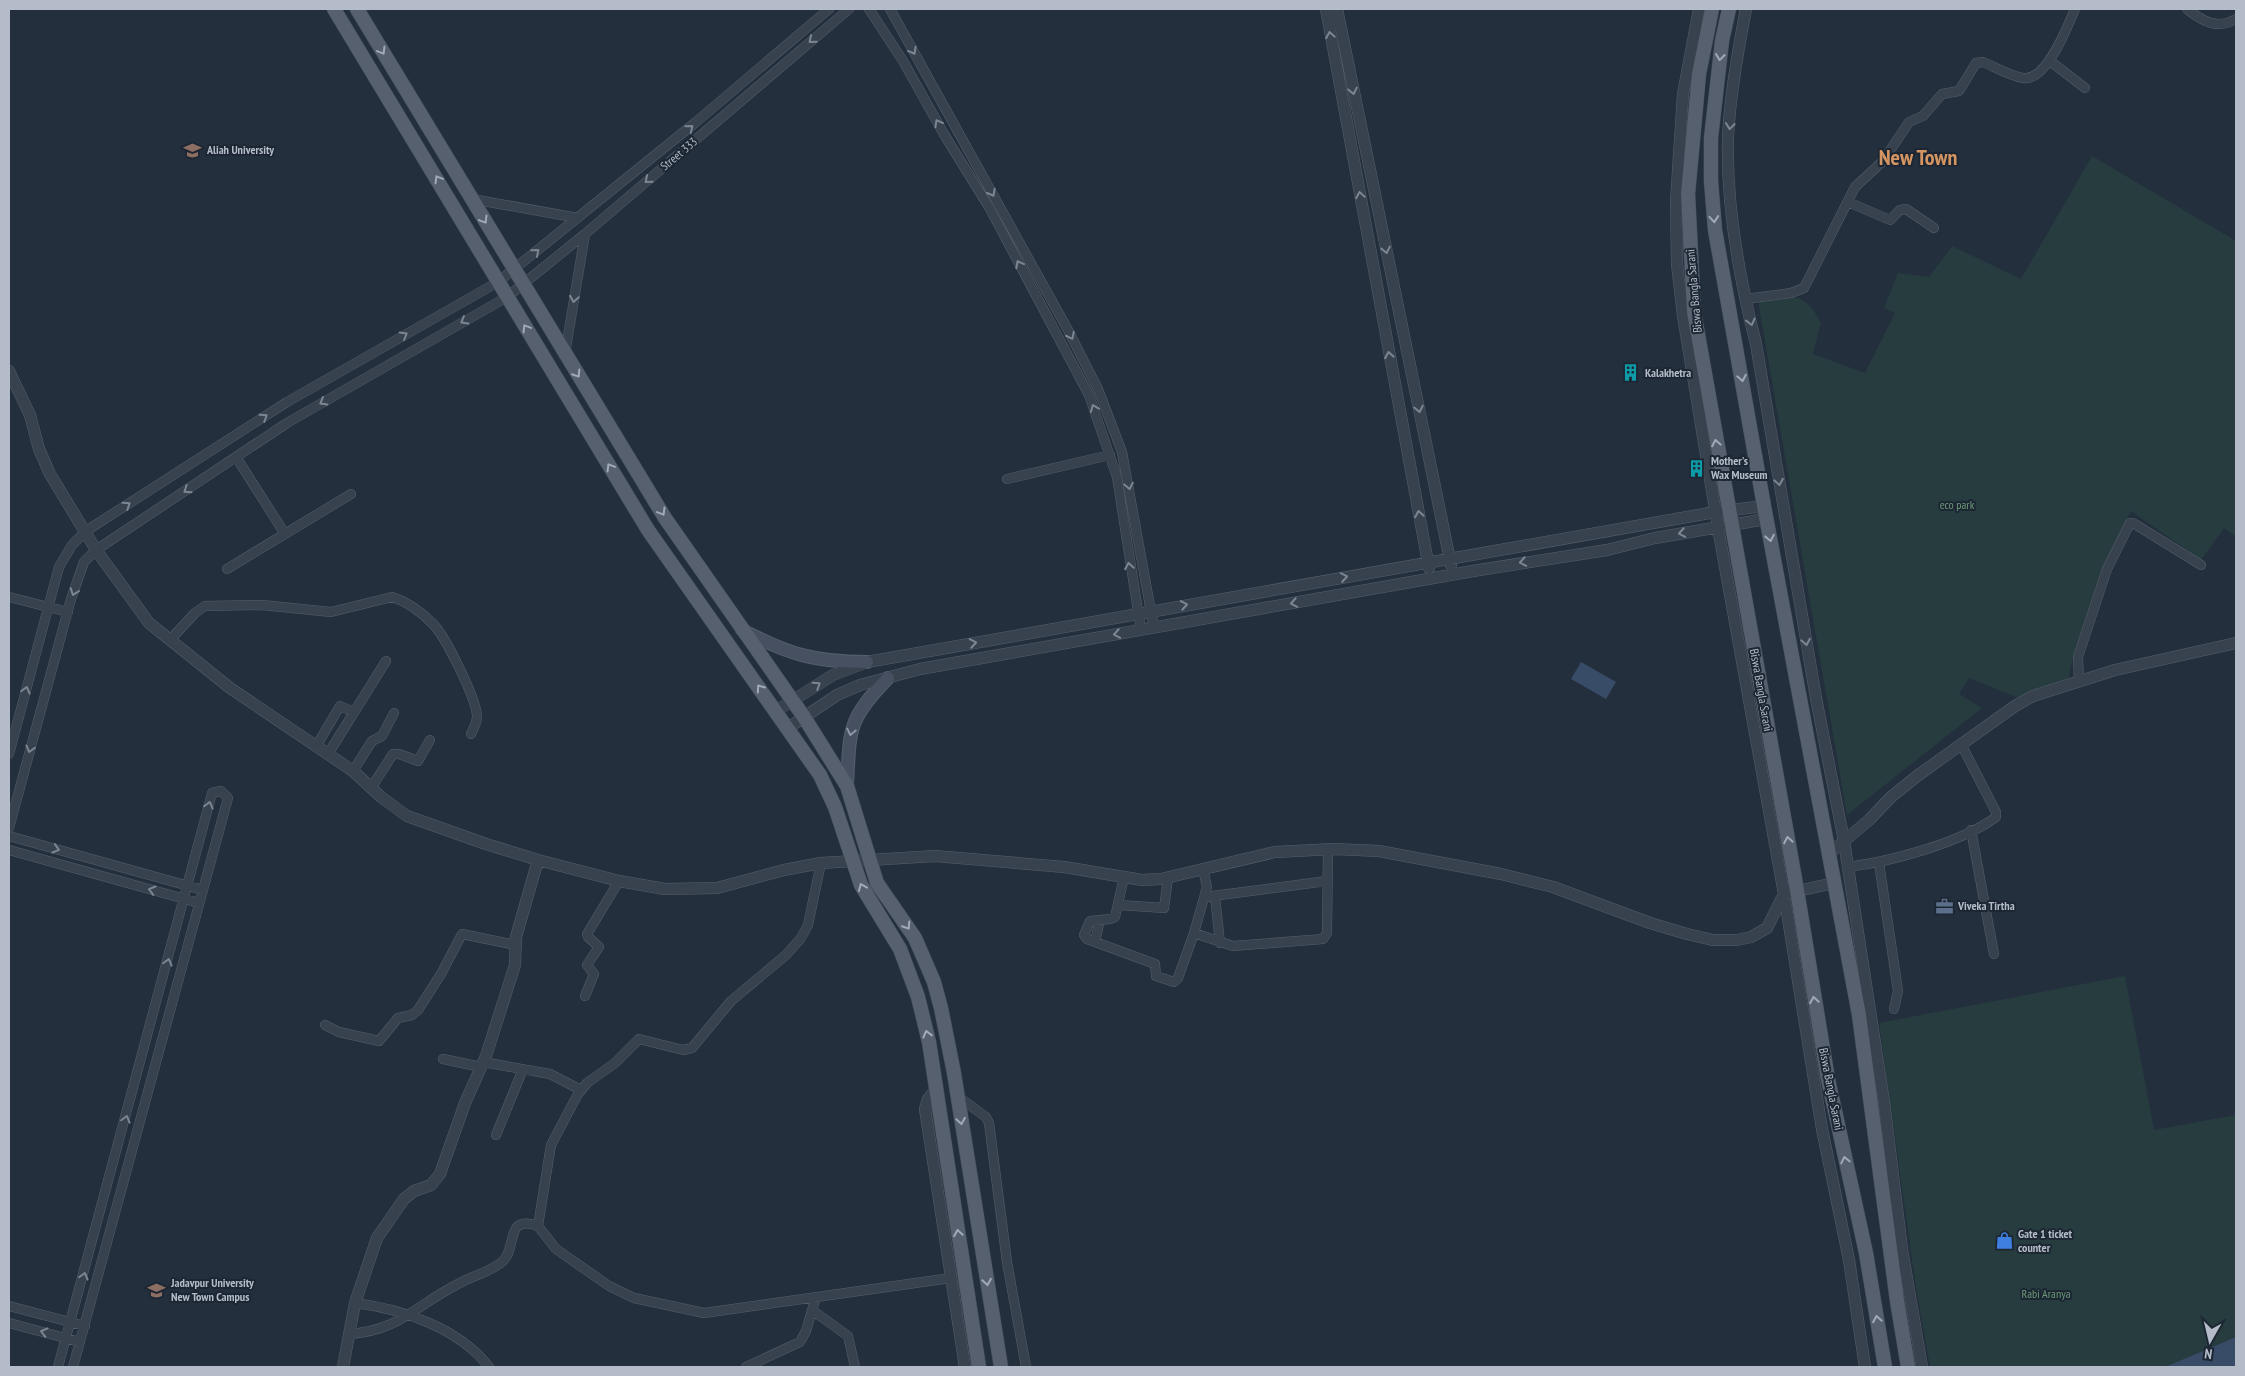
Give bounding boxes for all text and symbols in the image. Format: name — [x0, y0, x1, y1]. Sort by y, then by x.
one-way arrow — [1326, 30, 1336, 39]
one-way arrow — [809, 35, 818, 44]
one-way arrow — [376, 45, 386, 54]
one-way arrow — [907, 46, 917, 55]
one-way arrow — [1715, 53, 1726, 61]
one-way arrow — [1348, 86, 1358, 95]
one-way arrow — [934, 119, 944, 128]
one-way arrow — [1724, 123, 1735, 131]
one-way arrow — [684, 124, 693, 133]
street label: Street 333 — [657, 134, 700, 173]
school or university icon: Aliah University — [183, 140, 203, 160]
place label: Aliah University — [206, 142, 274, 157]
district label: New Town — [1879, 143, 1957, 171]
one-way arrow — [645, 174, 654, 183]
one-way arrow — [435, 176, 445, 185]
one-way arrow — [986, 188, 996, 197]
one-way arrow — [1355, 190, 1365, 199]
one-way arrow — [478, 214, 488, 223]
one-way arrow — [1708, 215, 1719, 223]
one-way arrow — [1380, 246, 1391, 254]
one-way arrow — [531, 249, 540, 258]
street label: Biswa Bangla Sarani — [1682, 249, 1705, 333]
one-way arrow — [1015, 260, 1025, 269]
one-way arrow — [570, 295, 580, 303]
one-way arrow — [461, 315, 470, 325]
one-way arrow — [1745, 317, 1756, 326]
one-way arrow — [522, 325, 532, 334]
one-way arrow — [1065, 330, 1075, 339]
one-way arrow — [399, 332, 408, 342]
one-way arrow — [1385, 350, 1395, 359]
building icon: Kalakhetra — [1621, 363, 1641, 383]
place label: Kalakhetra — [1645, 365, 1691, 380]
one-way arrow — [571, 368, 581, 377]
one-way arrow — [1737, 374, 1747, 383]
one-way arrow — [320, 396, 329, 406]
one-way arrow — [1090, 404, 1100, 413]
one-way arrow — [1413, 405, 1424, 414]
one-way arrow — [258, 414, 267, 423]
one-way arrow — [1712, 439, 1722, 447]
place label: Mother's Wax Museum — [1710, 453, 1768, 482]
building icon: Mother's Wax Museum — [1687, 458, 1707, 478]
one-way arrow — [607, 463, 617, 472]
one-way arrow — [1774, 477, 1784, 486]
one-way arrow — [1123, 482, 1134, 491]
one-way arrow — [183, 484, 192, 493]
park label: eco park — [1940, 497, 1975, 512]
one-way arrow — [121, 501, 130, 511]
one-way arrow — [655, 507, 665, 516]
one-way arrow — [1414, 510, 1424, 519]
one-way arrow — [1678, 527, 1687, 537]
one-way arrow — [1764, 534, 1775, 543]
one-way arrow — [1518, 557, 1527, 567]
one-way arrow — [1125, 561, 1135, 570]
one-way arrow — [1340, 572, 1349, 583]
one-way arrow — [70, 587, 80, 596]
one-way arrow — [1289, 597, 1298, 607]
one-way arrow — [1180, 601, 1189, 611]
one-way arrow — [1112, 629, 1121, 639]
one-way arrow — [968, 638, 977, 648]
one-way arrow — [1801, 638, 1811, 646]
street label: Biswa Bangla Sarani — [1747, 647, 1776, 732]
one-way arrow — [812, 681, 821, 691]
one-way arrow — [757, 684, 766, 694]
one-way arrow — [20, 685, 31, 694]
one-way arrow — [846, 727, 857, 736]
one-way arrow — [26, 744, 36, 752]
one-way arrow — [204, 801, 214, 809]
one-way arrow — [1783, 836, 1794, 844]
one-way arrow — [51, 844, 59, 854]
one-way arrow — [857, 883, 868, 892]
one-way arrow — [148, 886, 156, 896]
office icon: Viveka Tirtha — [1934, 896, 1954, 916]
place label: Viveka Tirtha — [1957, 898, 2015, 913]
one-way arrow — [901, 920, 910, 929]
one-way arrow — [162, 957, 173, 966]
one-way arrow — [1810, 996, 1820, 1005]
one-way arrow — [922, 1029, 933, 1038]
street label: Biswa Bangla Sarani — [1816, 1046, 1847, 1131]
one-way arrow — [120, 1114, 131, 1123]
one-way arrow — [956, 1117, 966, 1126]
one-way arrow — [1840, 1155, 1851, 1164]
place label: Gate 1 ticket counter — [2018, 1226, 2073, 1255]
one-way arrow — [954, 1228, 964, 1237]
shop icon: Gate 1 ticket counter — [1994, 1231, 2014, 1251]
one-way arrow — [78, 1272, 88, 1280]
place label: Jadavpur University New Town Campus — [170, 1275, 254, 1304]
one-way arrow — [981, 1277, 991, 1286]
school or university icon: Jadavpur University New Town Campus — [147, 1280, 167, 1300]
park label: Rabi Aranya — [2022, 1286, 2071, 1301]
one-way arrow — [1873, 1315, 1883, 1324]
north arrow — [2185, 1316, 2235, 1366]
one-way arrow — [40, 1327, 49, 1338]
text: N — [2203, 1344, 2213, 1363]

